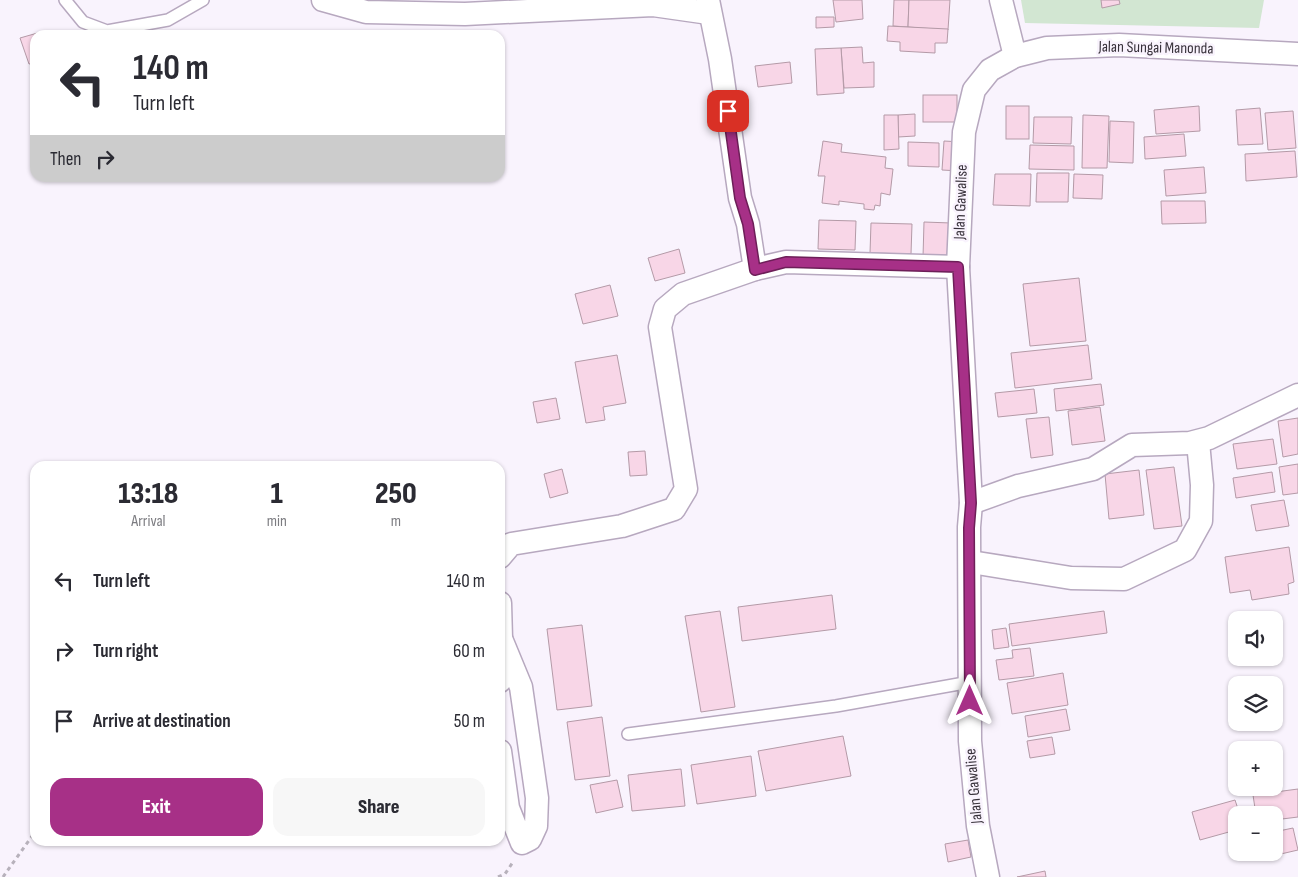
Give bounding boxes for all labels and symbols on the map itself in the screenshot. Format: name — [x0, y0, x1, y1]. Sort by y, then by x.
street label: Jalan Sungai Manonda — [1097, 37, 1214, 59]
pin — [707, 90, 749, 132]
street label: Jalan Gawalise — [950, 164, 972, 241]
position arrow — [943, 674, 995, 726]
street label: Jalan Gawalise — [961, 748, 987, 825]

